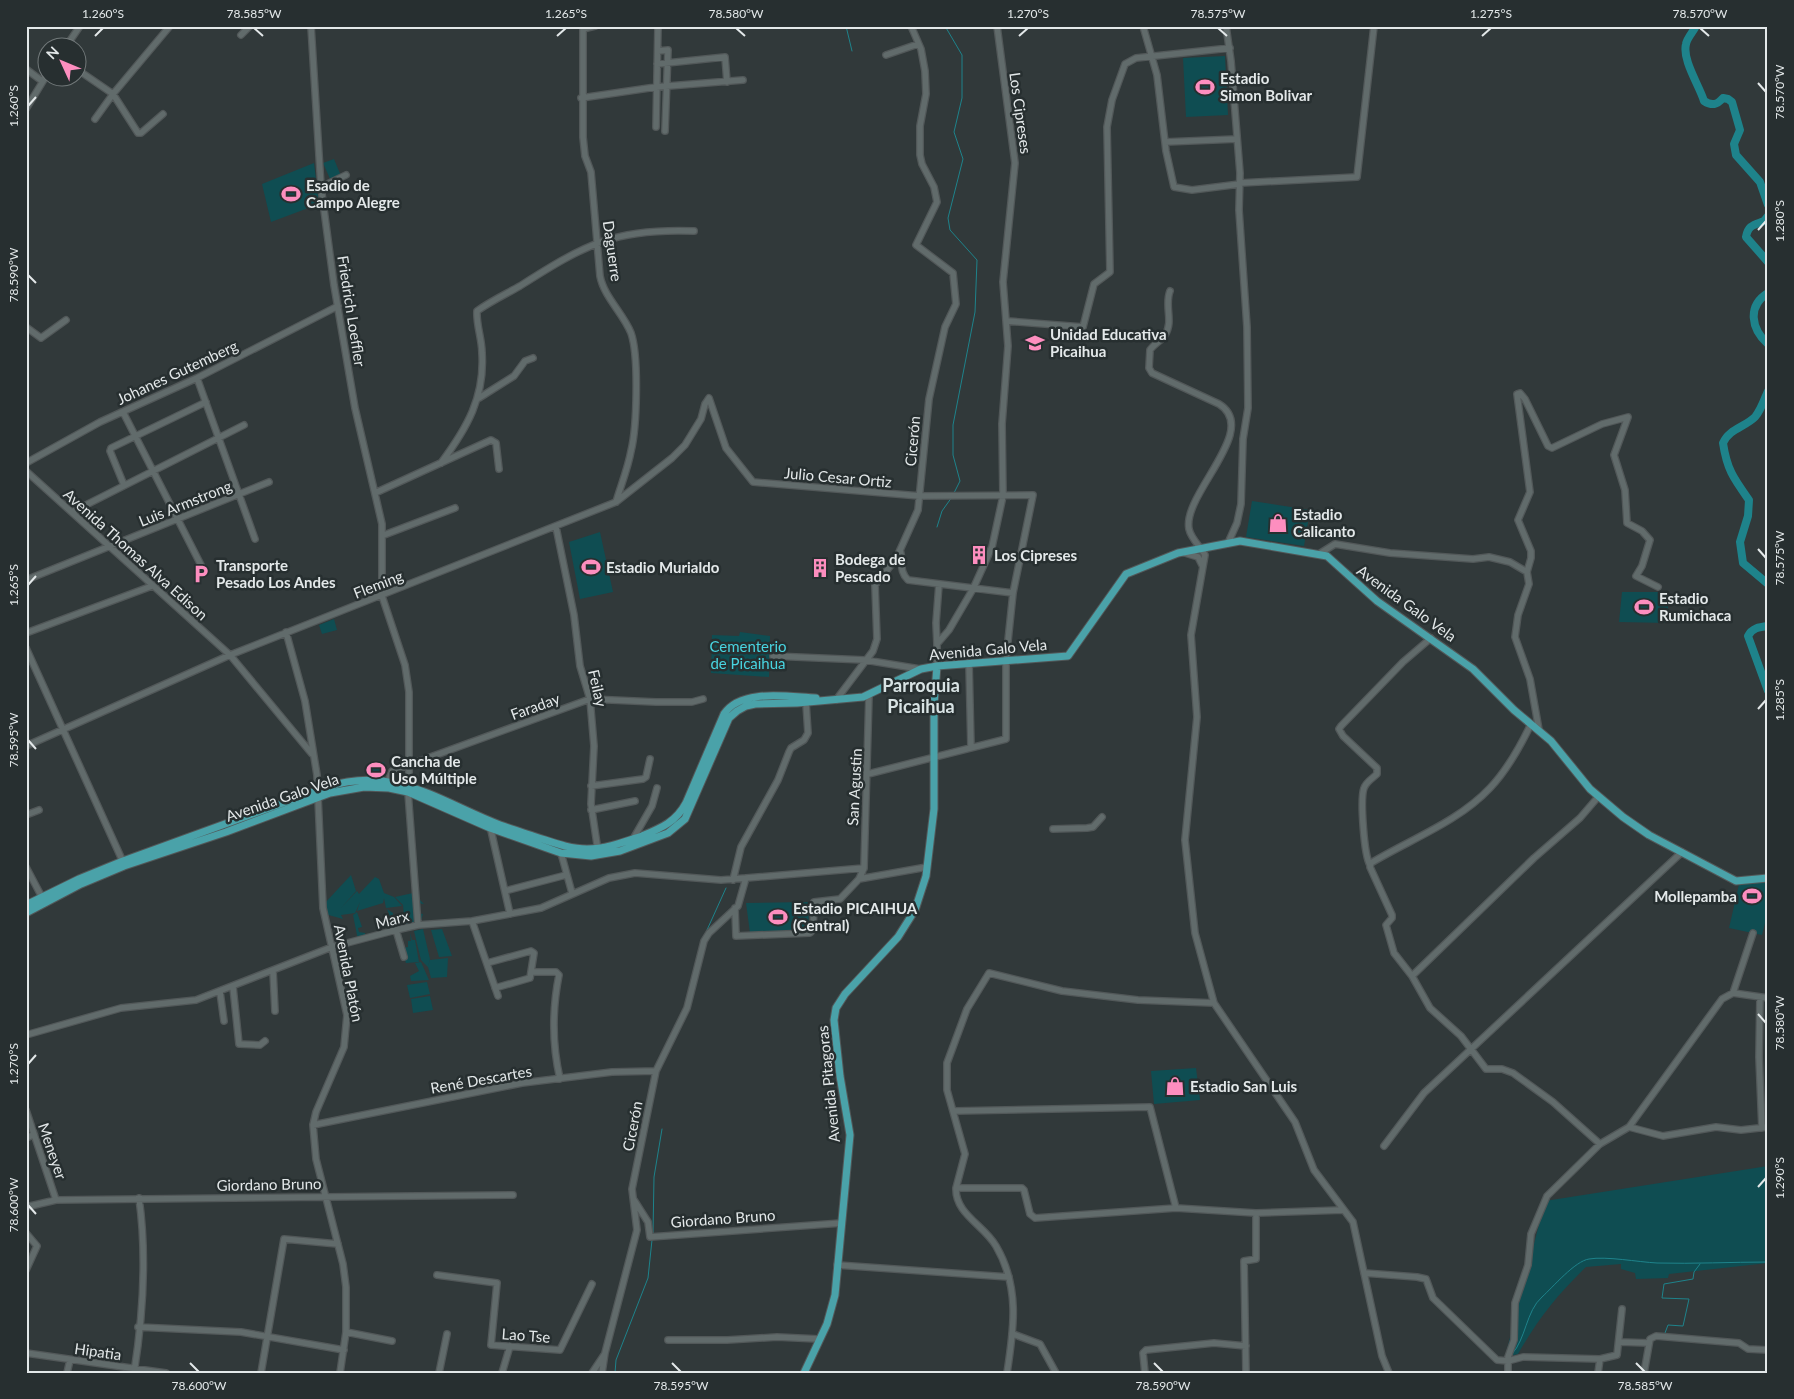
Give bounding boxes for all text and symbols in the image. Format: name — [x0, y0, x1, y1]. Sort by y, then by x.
text: 1.260°S — [82, 6, 124, 21]
text: 78.585°W — [226, 6, 282, 21]
text: 1.265°S — [545, 6, 587, 21]
text: 78.580°W — [708, 6, 764, 21]
text: 1.270°S — [1007, 6, 1049, 21]
text: 78.575°W — [1190, 6, 1246, 21]
text: 1.275°S — [1470, 6, 1512, 21]
text: 78.570°W — [1672, 6, 1728, 21]
north arrow — [38, 38, 88, 88]
text: N — [42, 43, 62, 62]
text: 78.570°W — [1772, 64, 1787, 120]
place label: Estadio Simon Bolivar — [1220, 69, 1313, 104]
street label: Los Cipreses — [1006, 71, 1036, 155]
sports icon: Estadio Simon Bolivar — [1194, 76, 1216, 98]
text: 1.260°S — [6, 85, 21, 127]
place label: Esadio de Campo Alegre — [306, 176, 400, 211]
sports icon: Esadio de Campo Alegre — [280, 183, 302, 205]
text: 1.280°S — [1772, 200, 1787, 242]
street label: Daguerre — [600, 219, 626, 283]
text: 78.590°W — [6, 247, 21, 303]
street label: Friedrich Loeffler — [334, 254, 370, 368]
place label: Unidad Educativa Picaihua — [1050, 325, 1167, 360]
school or university icon: Unidad Educativa Picaihua — [1024, 332, 1046, 354]
street label: Johanes Gutemberg — [114, 336, 240, 408]
street label: Cicerón — [901, 415, 923, 467]
street label: Julio Cesar Ortiz — [783, 463, 893, 491]
street label: Luis Armstrong — [136, 476, 234, 530]
street label: Avenida Thomas Alva Edison — [60, 485, 212, 623]
place label: Estadio Calicanto — [1293, 505, 1356, 540]
shop icon: Estadio Calicanto — [1267, 512, 1289, 534]
text: 78.575°W — [1772, 530, 1787, 586]
building icon: Los Cipreses — [968, 544, 990, 566]
place label: Los Cipreses — [994, 546, 1077, 564]
place label: Bodega de Pescado — [835, 550, 906, 585]
place label: Transporte Pesado Los Andes — [216, 556, 336, 591]
sports icon: Estadio Murialdo — [580, 556, 602, 578]
building icon: Bodega de Pescado — [809, 557, 831, 579]
place label: Estadio Murialdo — [606, 558, 720, 576]
street label: Avenida Galo Vela — [1354, 561, 1460, 645]
parking icon: Transporte Pesado Los Andes — [190, 563, 212, 585]
text: 1.265°S — [6, 564, 21, 606]
street label: Fleming — [351, 566, 406, 602]
place label: Estadio Rumichaca — [1659, 589, 1731, 624]
sports icon: Estadio Rumichaca — [1633, 596, 1655, 618]
street label: Avenida Galo Vela — [928, 635, 1048, 663]
park label: Cementerio de Picaihua — [709, 637, 787, 672]
street label: Feilay — [585, 668, 611, 709]
district label: Parroquia Picaihua — [882, 674, 960, 717]
text: 1.285°S — [1772, 679, 1787, 721]
street label: Faraday — [508, 689, 562, 723]
text: 78.595°W — [6, 712, 21, 768]
street label: San Agustin — [843, 748, 865, 826]
place label: Cancha de Uso Múltiple — [391, 752, 477, 787]
sports icon: Cancha de Uso Múltiple — [365, 759, 387, 781]
street label: Avenida Galo Vela — [223, 769, 341, 825]
sports icon: Mollepamba — [1741, 885, 1763, 907]
place label: Mollepamba — [1654, 887, 1737, 905]
place label: Estadio PICAIHUA (Central) — [793, 899, 918, 934]
street label: Marx — [373, 906, 411, 932]
sports icon: Estadio PICAIHUA (Central) — [767, 906, 789, 928]
street label: Avenida Platón — [331, 923, 367, 1023]
text: 78.580°W — [1772, 995, 1787, 1051]
street label: Avenida Pitagoras — [813, 1025, 843, 1143]
text: 1.270°S — [6, 1043, 21, 1085]
street label: René Descartes — [429, 1061, 533, 1097]
shop icon: Estadio San Luis — [1164, 1075, 1186, 1097]
place label: Estadio San Luis — [1190, 1077, 1297, 1095]
street label: Cicerón — [618, 1099, 646, 1153]
street label: Meneyer — [35, 1120, 71, 1182]
text: 1.290°S — [1772, 1157, 1787, 1199]
street label: Giordano Bruno — [216, 1174, 322, 1194]
text: 78.600°W — [6, 1177, 21, 1233]
street label: Giordano Bruno — [670, 1205, 776, 1231]
street label: Lao Tse — [501, 1324, 551, 1346]
street label: Hipatia — [73, 1339, 123, 1363]
text: 78.600°W — [171, 1378, 227, 1393]
text: 78.595°W — [653, 1378, 709, 1393]
text: 78.590°W — [1135, 1378, 1191, 1393]
text: 78.585°W — [1617, 1378, 1673, 1393]

